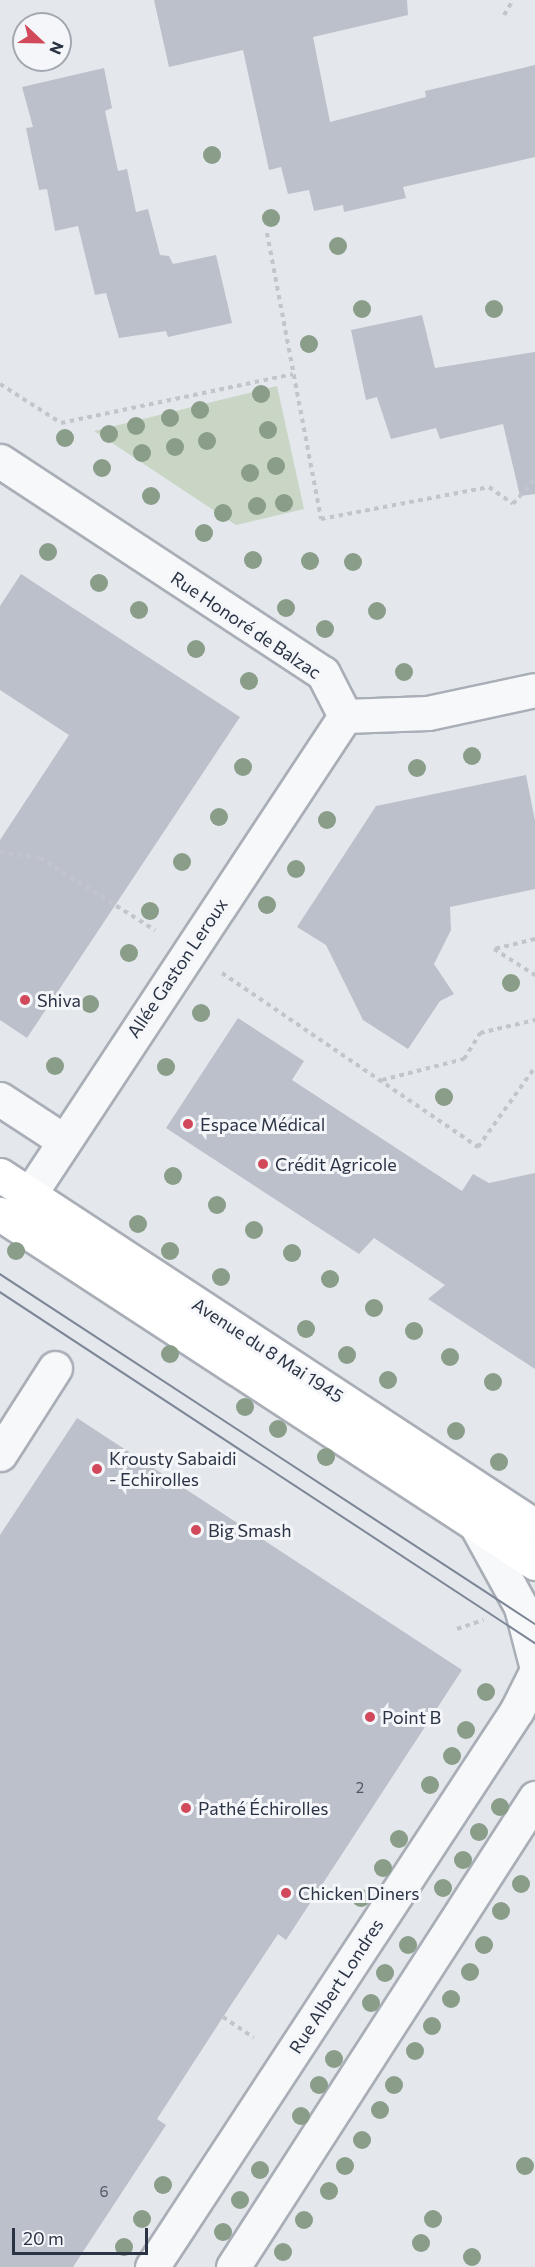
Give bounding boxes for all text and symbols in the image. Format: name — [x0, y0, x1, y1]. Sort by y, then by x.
north arrow — [12, 12, 72, 72]
text: N — [46, 39, 68, 57]
street label: Rue Honoré de Balzac — [167, 567, 325, 683]
street label: Allée Gaston Leroux — [122, 894, 232, 1042]
place label: Shiva — [37, 989, 81, 1011]
marker: Shiva — [18, 993, 32, 1007]
place label: Espace Médical — [200, 1113, 325, 1135]
marker: Espace Médical — [181, 1117, 195, 1131]
place label: Crédit Agricole — [275, 1153, 397, 1175]
marker: Crédit Agricole — [256, 1157, 270, 1171]
street label: Avenue du 8 Mai 1945 — [188, 1293, 348, 1407]
place label: Krousty Sabaidi - Echirolles — [109, 1448, 237, 1490]
marker: Krousty Sabaidi - Echirolles — [90, 1462, 104, 1476]
place label: Big Smash — [208, 1519, 292, 1541]
marker: Big Smash — [189, 1523, 203, 1537]
place label: Point B — [382, 1706, 441, 1728]
marker: Point B — [363, 1710, 377, 1724]
house number: 2 — [356, 1779, 364, 1797]
place label: Pathé Échirolles — [198, 1797, 328, 1819]
marker: Pathé Échirolles — [179, 1801, 193, 1815]
place label: Chicken Diners — [298, 1882, 420, 1904]
marker: Chicken Diners — [279, 1886, 293, 1900]
street label: Rue Albert Londres — [284, 1915, 388, 2057]
house number: 6 — [99, 2183, 109, 2201]
scale bar — [15, 2216, 152, 2254]
text: 20 m — [23, 2227, 64, 2249]

